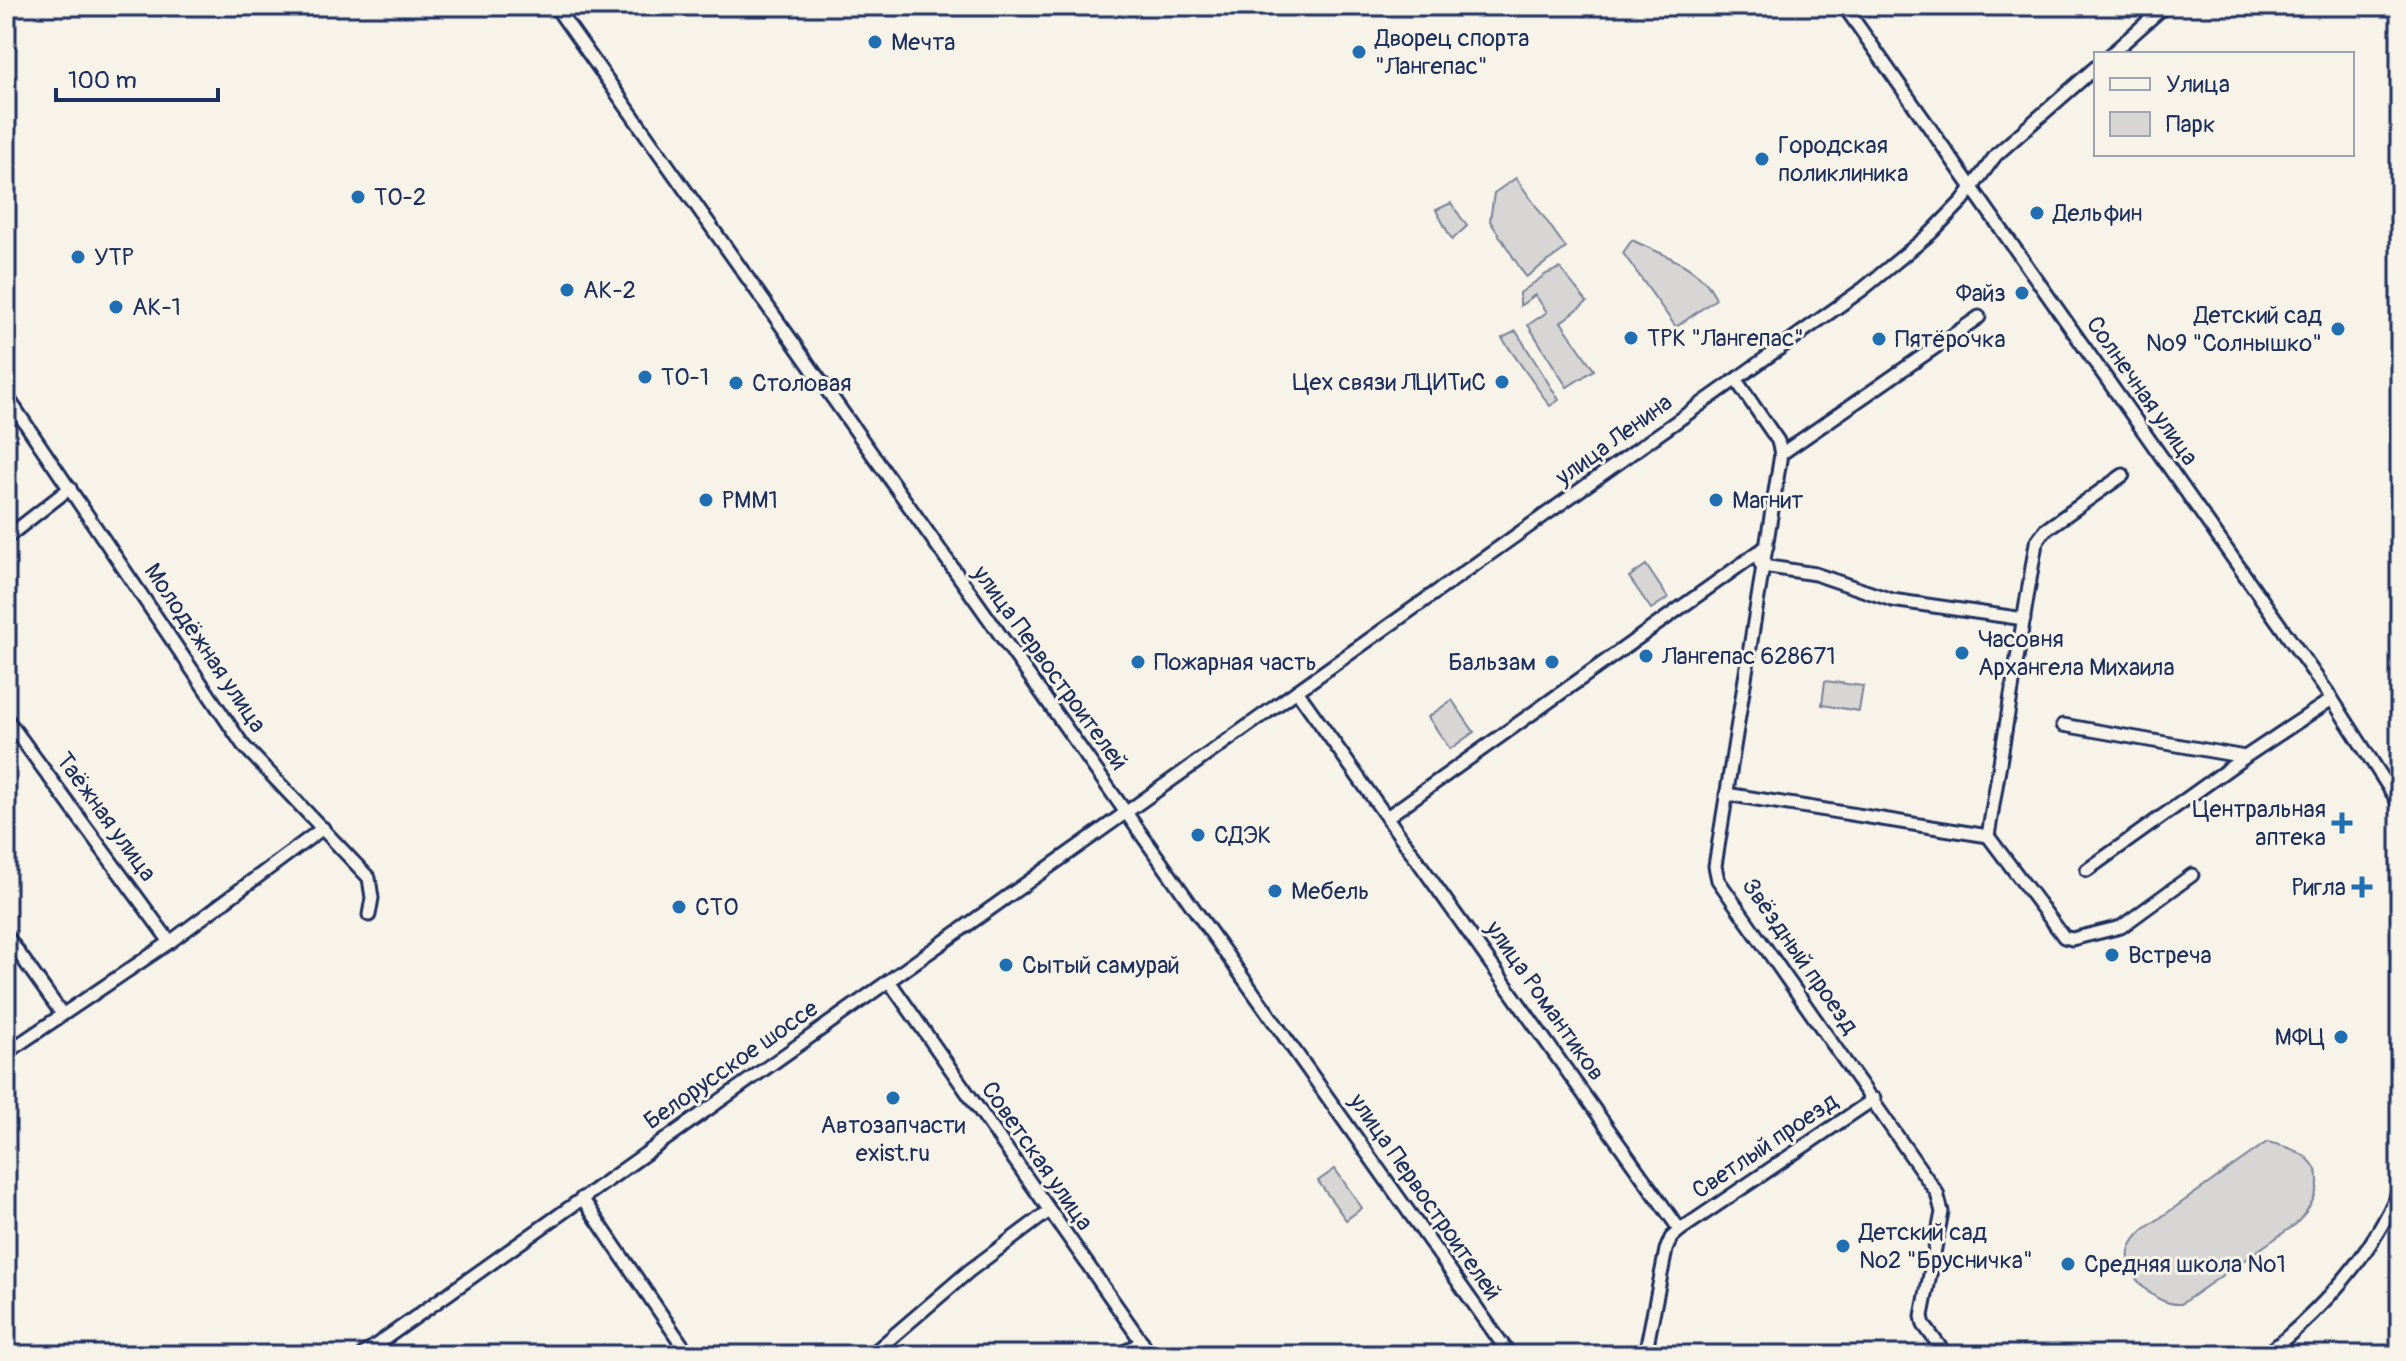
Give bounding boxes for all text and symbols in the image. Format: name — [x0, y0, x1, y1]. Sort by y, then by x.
place label: Дворец спорта "Лангепас" — [1374, 24, 1529, 81]
place label: Мечта — [891, 28, 955, 57]
marker: Мечта — [866, 33, 884, 51]
marker: Дворец спорта "Лангепас" — [1350, 43, 1368, 61]
scale bar — [56, 52, 218, 102]
legend — [2094, 52, 2354, 156]
text: 100 m — [68, 66, 137, 95]
text: Улица — [2166, 70, 2230, 99]
text: Парк — [2166, 110, 2215, 139]
place label: Городская поликлиника — [1778, 131, 1908, 188]
marker: Городская поликлиника — [1753, 150, 1771, 168]
place label: ТО-2 — [374, 183, 426, 212]
marker: ТО-2 — [349, 188, 367, 206]
place label: Дельфин — [2052, 199, 2143, 228]
marker: Дельфин — [2028, 204, 2046, 222]
place label: УТР — [94, 243, 134, 272]
marker: УТР — [69, 248, 87, 266]
place label: АК-2 — [583, 276, 636, 305]
place label: Файз — [1956, 279, 2006, 308]
marker: АК-2 — [558, 281, 576, 299]
marker: Файз — [2013, 284, 2031, 302]
place label: АК-1 — [132, 293, 181, 322]
marker: АК-1 — [107, 298, 125, 316]
place label: Детский сад №9 "Солнышко" — [2146, 301, 2323, 358]
street label: Солнечная улица — [2080, 311, 2204, 471]
marker: Детский сад №9 "Солнышко" — [2329, 320, 2347, 338]
place label: ТРК "Лангепас" — [1647, 324, 1804, 353]
place label: Пятёрочка — [1895, 325, 2006, 354]
marker: ТРК "Лангепас" — [1622, 329, 1640, 347]
marker: Пятёрочка — [1870, 330, 1888, 348]
place label: ТО-1 — [661, 363, 709, 392]
marker: ТО-1 — [636, 368, 654, 386]
place label: Цех связи ЛЦИТиС — [1293, 368, 1486, 397]
place label: Столовая — [752, 369, 851, 398]
marker: Цех связи ЛЦИТиС — [1493, 373, 1511, 391]
marker: Столовая — [727, 374, 745, 392]
street label: улица Ленина — [1549, 388, 1678, 493]
place label: РММ1 — [722, 486, 778, 515]
place label: Магнит — [1732, 486, 1803, 515]
marker: РММ1 — [697, 491, 715, 509]
marker: Магнит — [1707, 491, 1725, 509]
street label: Молодёжная улица — [138, 558, 272, 738]
street label: улица Первостроителей — [965, 559, 1134, 776]
place label: Часовня Архангела Михаила — [1978, 625, 2175, 682]
place label: Лангепас 628671 — [1661, 642, 1836, 671]
marker: Часовня Архангела Михаила — [1953, 644, 1971, 662]
marker: Лангепас 628671 — [1637, 647, 1655, 665]
place label: Пожарная часть — [1154, 648, 1317, 677]
place label: Бальзам — [1448, 648, 1536, 677]
marker: Пожарная часть — [1129, 653, 1147, 671]
marker: Бальзам — [1543, 653, 1561, 671]
street label: Таёжная улица — [50, 747, 162, 887]
place label: Центральная аптека — [2193, 795, 2326, 852]
marker: Центральная аптека — [2333, 814, 2351, 832]
place label: СДЭК — [1214, 821, 1271, 850]
marker: СДЭК — [1189, 826, 1207, 844]
street label: Звёздный проезд — [1735, 873, 1865, 1040]
place label: Ригла — [2291, 873, 2346, 902]
place label: Мебель — [1291, 877, 1369, 906]
marker: Ригла — [2353, 878, 2371, 896]
marker: Мебель — [1266, 882, 1284, 900]
place label: СТО — [695, 893, 738, 922]
marker: СТО — [670, 898, 688, 916]
street label: улица Романтиков — [1478, 915, 1611, 1087]
place label: Встреча — [2128, 941, 2212, 970]
marker: Встреча — [2103, 946, 2121, 964]
place label: Сытый самурай — [1022, 951, 1180, 980]
marker: Сытый самурай — [997, 956, 1015, 974]
street label: Белорусское шоссе — [638, 994, 824, 1136]
place label: МФЦ — [2275, 1023, 2325, 1052]
marker: МФЦ — [2332, 1028, 2350, 1046]
street label: Советская улица — [975, 1076, 1099, 1236]
street label: Светлый проезд — [1687, 1086, 1844, 1205]
street label: улица Первостроителей — [1342, 1087, 1507, 1306]
marker: Автозапчасти exist.ru — [884, 1089, 902, 1107]
place label: Автозапчасти exist.ru — [821, 1111, 966, 1168]
place label: Детский сад №2 "Брусничка" — [1858, 1218, 2033, 1275]
marker: Детский сад №2 "Брусничка" — [1834, 1237, 1852, 1255]
place label: Средняя школа №1 — [2084, 1250, 2286, 1279]
marker: Средняя школа №1 — [2059, 1255, 2077, 1273]

